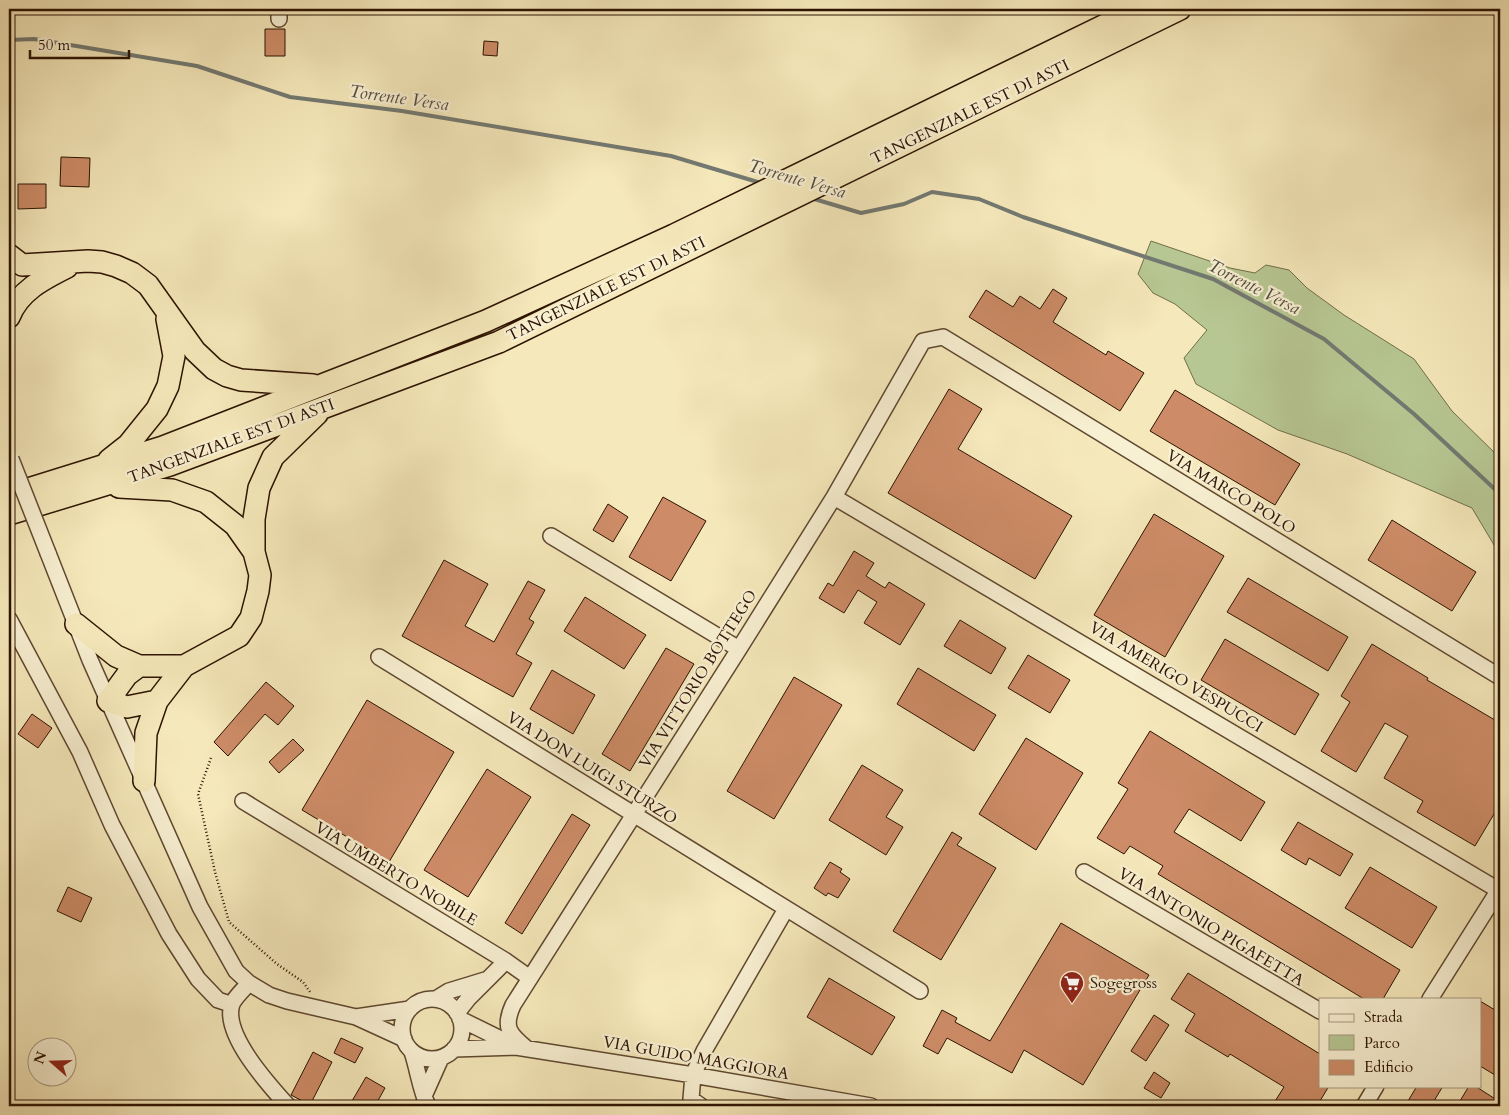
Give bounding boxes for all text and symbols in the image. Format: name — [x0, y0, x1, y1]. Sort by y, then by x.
scale bar — [30, 28, 129, 60]
text: 50 m — [38, 35, 70, 55]
street label: TANGENZIALE EST DI ASTI — [867, 54, 1073, 170]
water label: Torrente Versa — [347, 79, 451, 117]
water label: Torrente Versa — [745, 153, 849, 205]
street label: TANGENZIALE EST DI ASTI — [503, 231, 709, 347]
water label: Torrente Versa — [1204, 253, 1304, 321]
street label: TANGENZIALE EST DI ASTI — [125, 393, 337, 489]
street label: VIA MARCO POLO — [1162, 445, 1300, 539]
street label: VIA VITTORIO BOTTEGO — [634, 586, 762, 772]
street label: VIA AMERIGO VESPUCCI — [1085, 616, 1267, 738]
street label: VIA DON LUIGI STURZO — [502, 706, 682, 830]
street label: VIA UMBERTO NOBILE — [311, 817, 482, 931]
street label: VIA ANTONIO PIGAFETTA — [1114, 863, 1309, 992]
supermarket icon: Sogegross — [1059, 970, 1085, 1004]
place label: Sogegross — [1090, 972, 1157, 994]
legend — [1319, 998, 1482, 1088]
text: Strada — [1364, 1007, 1403, 1027]
street label: VIA GUIDO MAGGIORA — [601, 1031, 791, 1085]
text: Parco — [1364, 1033, 1400, 1053]
north arrow — [28, 1038, 78, 1088]
text: N — [29, 1049, 51, 1067]
text: Edificio — [1364, 1057, 1413, 1077]

